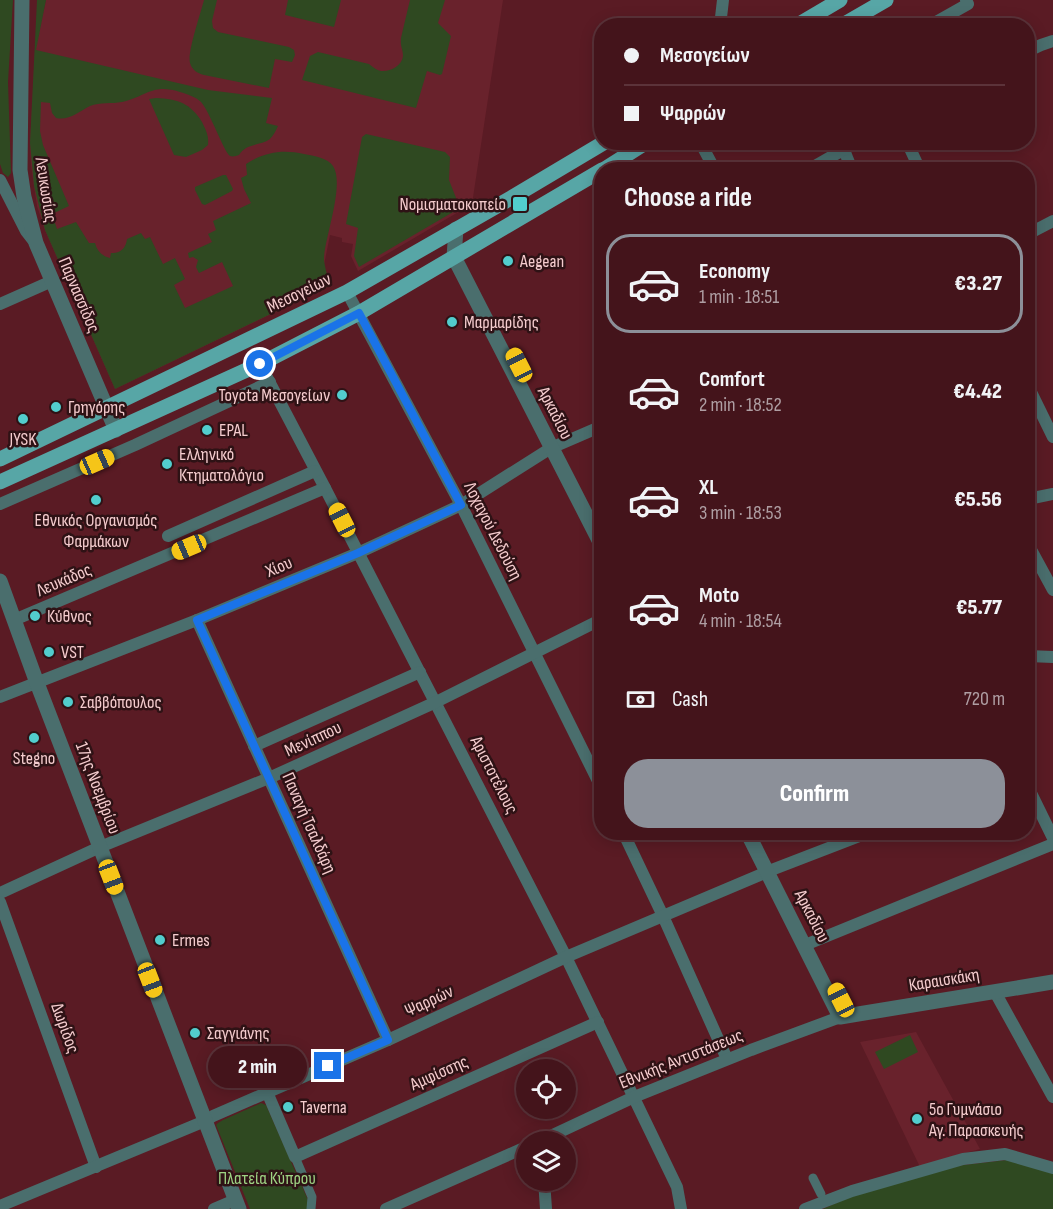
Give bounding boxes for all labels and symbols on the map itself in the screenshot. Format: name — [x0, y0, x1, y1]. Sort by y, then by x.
street label: Λευκωσίας — [30, 155, 62, 224]
place label: Νομισματοκοπείο — [399, 194, 506, 215]
marker: Νομισματοκοπείο — [511, 195, 529, 213]
place label: Aegean — [519, 251, 564, 272]
street label: Παρνασσίδος — [54, 254, 104, 336]
marker: Aegean — [501, 254, 515, 268]
street label: Μεσογείων — [264, 269, 334, 317]
place label: Μαρμαρίδης — [464, 312, 539, 333]
marker: Μαρμαρίδης — [445, 315, 459, 329]
car — [503, 345, 535, 385]
route start — [246, 350, 273, 377]
street label: Αρκαδίου — [532, 382, 577, 443]
place label: Toyota Μεσογείων — [218, 385, 330, 406]
marker: Toyota Μεσογείων — [335, 388, 349, 402]
place label: Γρηγόρης — [68, 397, 125, 418]
marker: Γρηγόρης — [49, 400, 63, 414]
marker: JYSK — [16, 412, 30, 426]
place label: EPAL — [219, 420, 248, 441]
marker: EPAL — [200, 423, 214, 437]
place label: JYSK — [9, 429, 37, 450]
place label: Ελληνικό Κτηματολόγιο — [179, 444, 264, 486]
car — [77, 446, 117, 478]
marker: Ελληνικό Κτηματολόγιο — [160, 457, 174, 471]
street label: Λοχαγού Δεδούση — [459, 478, 527, 584]
marker: Εθνικός Οργανισμός Φαρμάκων — [89, 493, 103, 507]
car — [326, 500, 358, 540]
place label: Εθνικός Οργανισμός Φαρμάκων — [35, 510, 157, 552]
car — [169, 532, 209, 562]
street label: Χίου — [262, 552, 296, 582]
street label: Λευκάδος — [32, 559, 95, 601]
place label: Κύθνος — [47, 606, 92, 627]
marker: Κύθνος — [28, 609, 42, 623]
place label: VST — [61, 642, 84, 663]
marker: VST — [42, 645, 56, 659]
place label: Σαββόπουλος — [80, 692, 162, 713]
marker: Σαββόπουλος — [61, 695, 75, 709]
street label: Μενίππου — [281, 717, 345, 761]
marker: Stegno — [27, 731, 41, 745]
street label: Αριστοτέλους — [465, 732, 522, 817]
street label: 17ης Νοεμβρίου — [71, 739, 125, 837]
place label: Stegno — [13, 748, 55, 769]
street label: Παναγή Τσαλδάρη — [277, 769, 341, 877]
car — [96, 857, 126, 897]
street label: Αρκαδίου — [789, 885, 834, 946]
place label: Ermes — [172, 930, 210, 951]
marker: Ermes — [153, 933, 167, 947]
car — [135, 960, 165, 1000]
street label: Καραισκάκη — [907, 964, 981, 996]
car — [825, 980, 857, 1020]
street label: Ψαρρών — [401, 981, 457, 1021]
street label: Δωρίδος — [46, 1000, 84, 1056]
place label: Σαγγιάνης — [207, 1023, 270, 1044]
street label: Εθνικής Αντιστάσεως — [616, 1025, 746, 1093]
marker: Σαγγιάνης — [188, 1026, 202, 1040]
callout: 2 min — [208, 1045, 307, 1087]
street label: Αμφίσσης — [406, 1051, 471, 1096]
route end — [314, 1052, 341, 1079]
place label: Taverna — [300, 1097, 347, 1118]
place label: 5ο Γυμνάσιο Αγ. Παρασκευής — [928, 1099, 1024, 1141]
marker: Taverna — [281, 1100, 295, 1114]
marker: 5ο Γυμνάσιο Αγ. Παρασκευής — [910, 1112, 924, 1126]
park label: Πλατεία Κύπρου — [218, 1168, 316, 1189]

